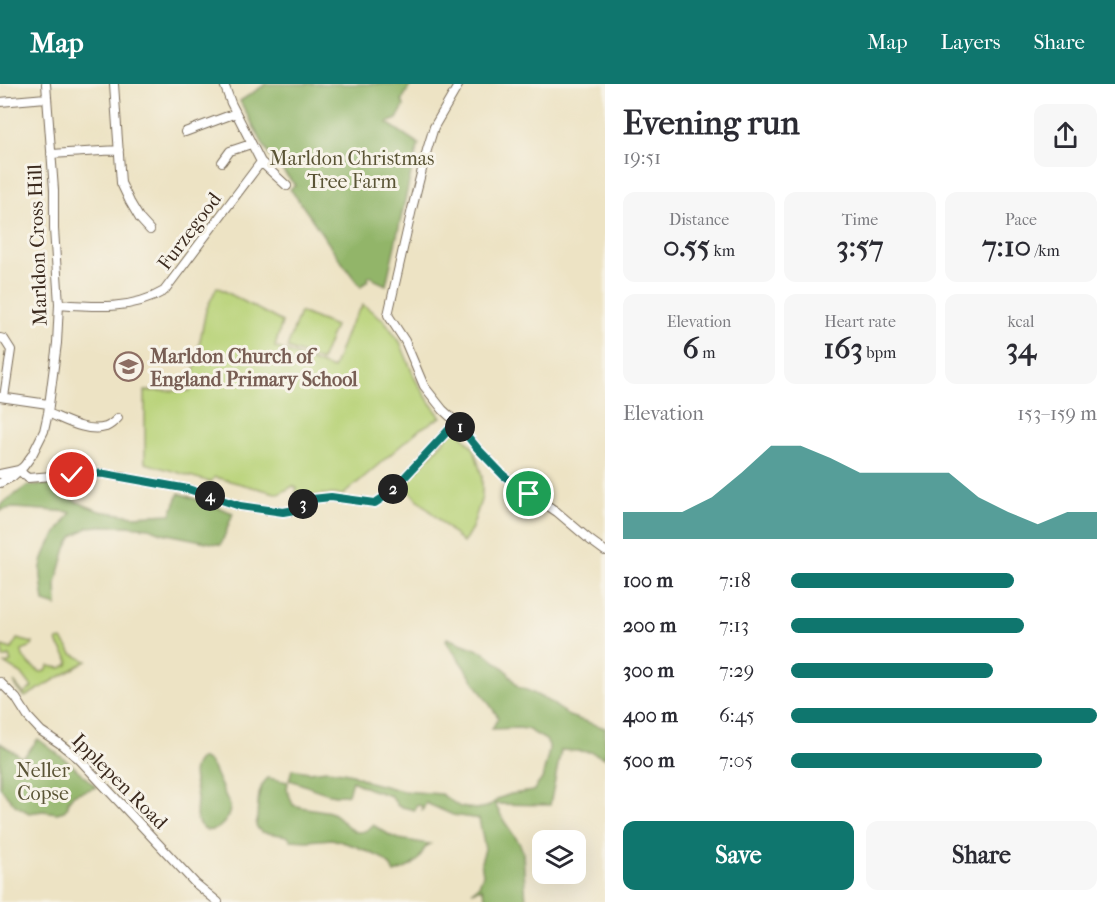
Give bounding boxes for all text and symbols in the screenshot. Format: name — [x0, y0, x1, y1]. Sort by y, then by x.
text: Map — [30, 26, 84, 59]
text: Map — [867, 30, 908, 54]
text: Layers — [941, 30, 1000, 54]
text: Share — [1033, 30, 1085, 54]
text: Evening run — [623, 104, 800, 143]
button: share — [1034, 104, 1097, 167]
text: 19:51 — [623, 146, 661, 169]
park label: Marldon Christmas Tree Farm — [269, 147, 435, 193]
street label: Marldon Cross Hill — [23, 163, 52, 326]
street label: Furzegood — [153, 187, 227, 275]
text: Distance — [669, 210, 729, 229]
text: Time — [842, 210, 878, 229]
text: Pace — [1005, 210, 1037, 229]
text: 0.55 — [663, 229, 710, 264]
text: 3:57 — [836, 229, 884, 264]
text: 7:10 — [982, 229, 1031, 264]
text: km — [710, 241, 735, 260]
text: /km — [1031, 241, 1060, 260]
text: Elevation — [667, 312, 731, 331]
text: Heart rate — [824, 312, 896, 331]
text: kcal — [1008, 312, 1034, 331]
text: 6 — [683, 331, 699, 366]
text: 163 — [824, 331, 863, 366]
text: 34 — [1006, 331, 1036, 366]
text: m — [699, 343, 715, 362]
text: bpm — [863, 343, 896, 362]
place label: Marldon Church of England Primary School — [149, 345, 358, 391]
school or university icon: Marldon Church of England Primary School — [113, 351, 145, 383]
text: Elevation — [623, 402, 704, 425]
text: 153–159 m — [1017, 402, 1097, 425]
pin: 1 — [445, 412, 475, 442]
text: 1 — [457, 417, 463, 436]
pin — [46, 449, 97, 500]
icon: check — [55, 458, 88, 491]
pin — [503, 468, 554, 519]
pin: 2 — [378, 474, 408, 504]
icon: arrive — [512, 477, 545, 510]
text: 2 — [389, 479, 397, 498]
pin: 4 — [195, 481, 225, 511]
text: 4 — [205, 486, 215, 505]
pin: 3 — [288, 489, 318, 519]
text: 3 — [300, 494, 306, 513]
text: 100 m — [623, 569, 673, 592]
text: 7:18 — [719, 569, 751, 592]
text: 200 m — [623, 614, 676, 637]
text: 7:13 — [719, 614, 749, 637]
text: 300 m — [623, 659, 674, 682]
text: 7:29 — [719, 659, 754, 682]
text: 400 m — [623, 704, 678, 727]
text: 6:45 — [719, 704, 755, 727]
street label: Ipplepen Road — [67, 729, 173, 835]
text: 500 m — [623, 749, 675, 772]
text: 7:05 — [719, 749, 753, 772]
park label: Neller Copse — [16, 759, 70, 805]
button: Save — [623, 821, 854, 890]
button: Share — [866, 821, 1097, 890]
map controls — [532, 830, 586, 884]
button: layers — [532, 830, 586, 884]

